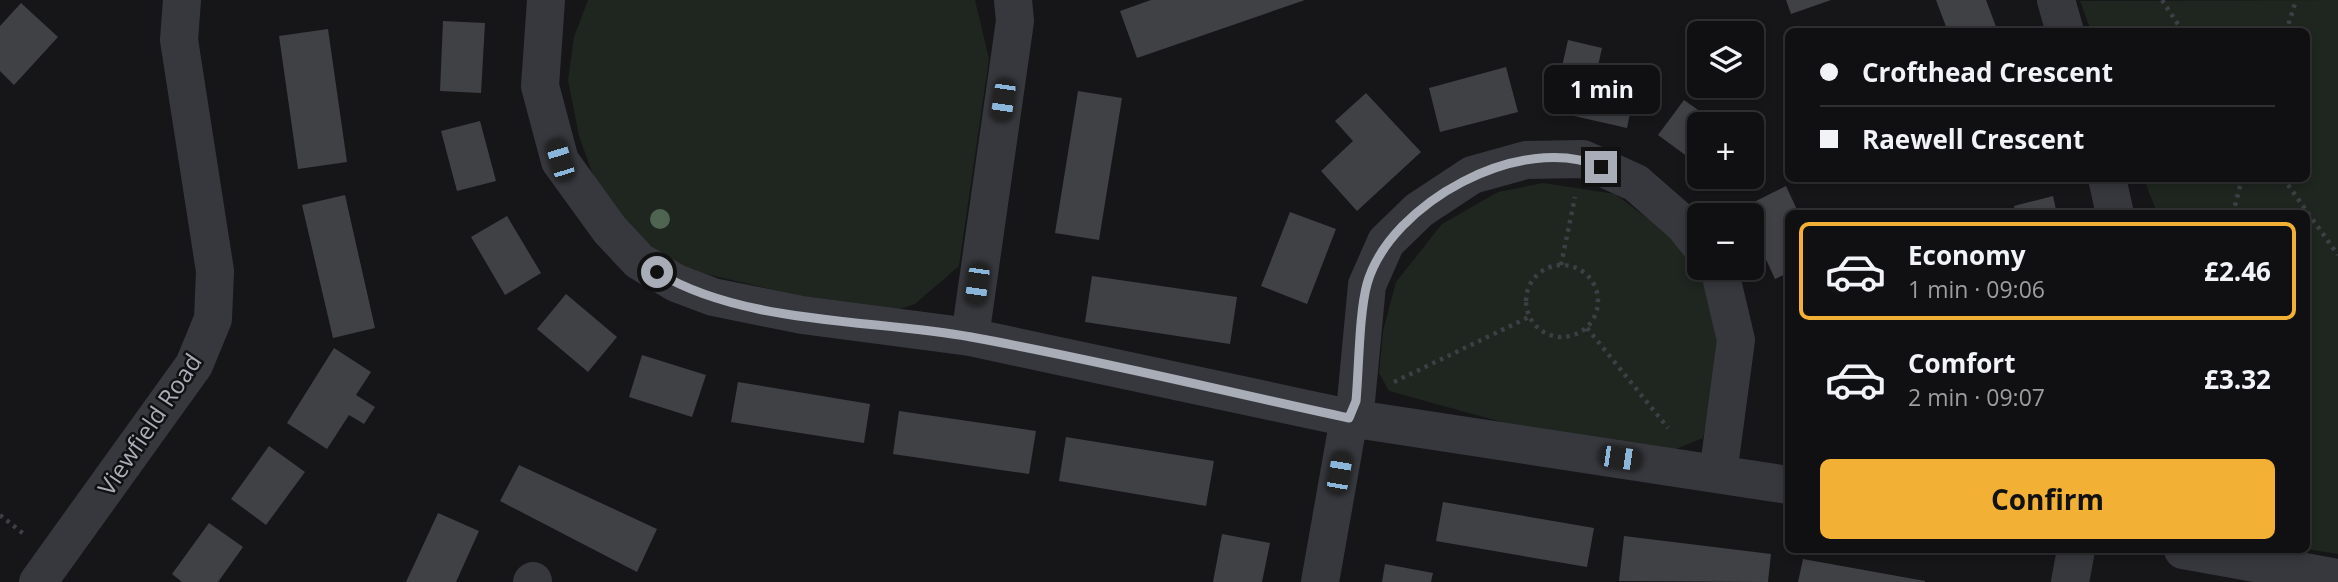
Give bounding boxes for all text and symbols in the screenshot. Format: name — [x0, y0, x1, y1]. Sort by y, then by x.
map controls — [1687, 21, 1764, 280]
button: layers — [1687, 21, 1764, 98]
text: Crofthead Crescent — [1862, 54, 2113, 90]
callout: 1 min — [1543, 66, 1659, 114]
text: 1 min — [1570, 73, 1634, 105]
car — [990, 78, 1017, 122]
button: + — [1687, 112, 1764, 189]
text: Raewell Crescent — [1862, 121, 2084, 157]
car — [544, 137, 577, 183]
route end — [1585, 151, 1617, 183]
button: − — [1687, 203, 1764, 280]
text: Economy — [1908, 237, 2026, 273]
icon: car — [1824, 240, 1887, 303]
text: £2.46 — [2204, 253, 2271, 289]
route start — [641, 256, 673, 288]
car — [964, 262, 991, 306]
text: 1 min · 09:06 — [1908, 273, 2045, 305]
text: Comfort — [1908, 345, 2015, 381]
street label: Viewfield Road — [89, 347, 209, 501]
icon: car — [1824, 348, 1887, 411]
text: £3.32 — [2204, 361, 2271, 397]
text: 2 min · 09:07 — [1908, 381, 2045, 413]
car — [1598, 445, 1643, 471]
car — [1326, 450, 1353, 496]
button: Confirm — [1820, 459, 2275, 539]

